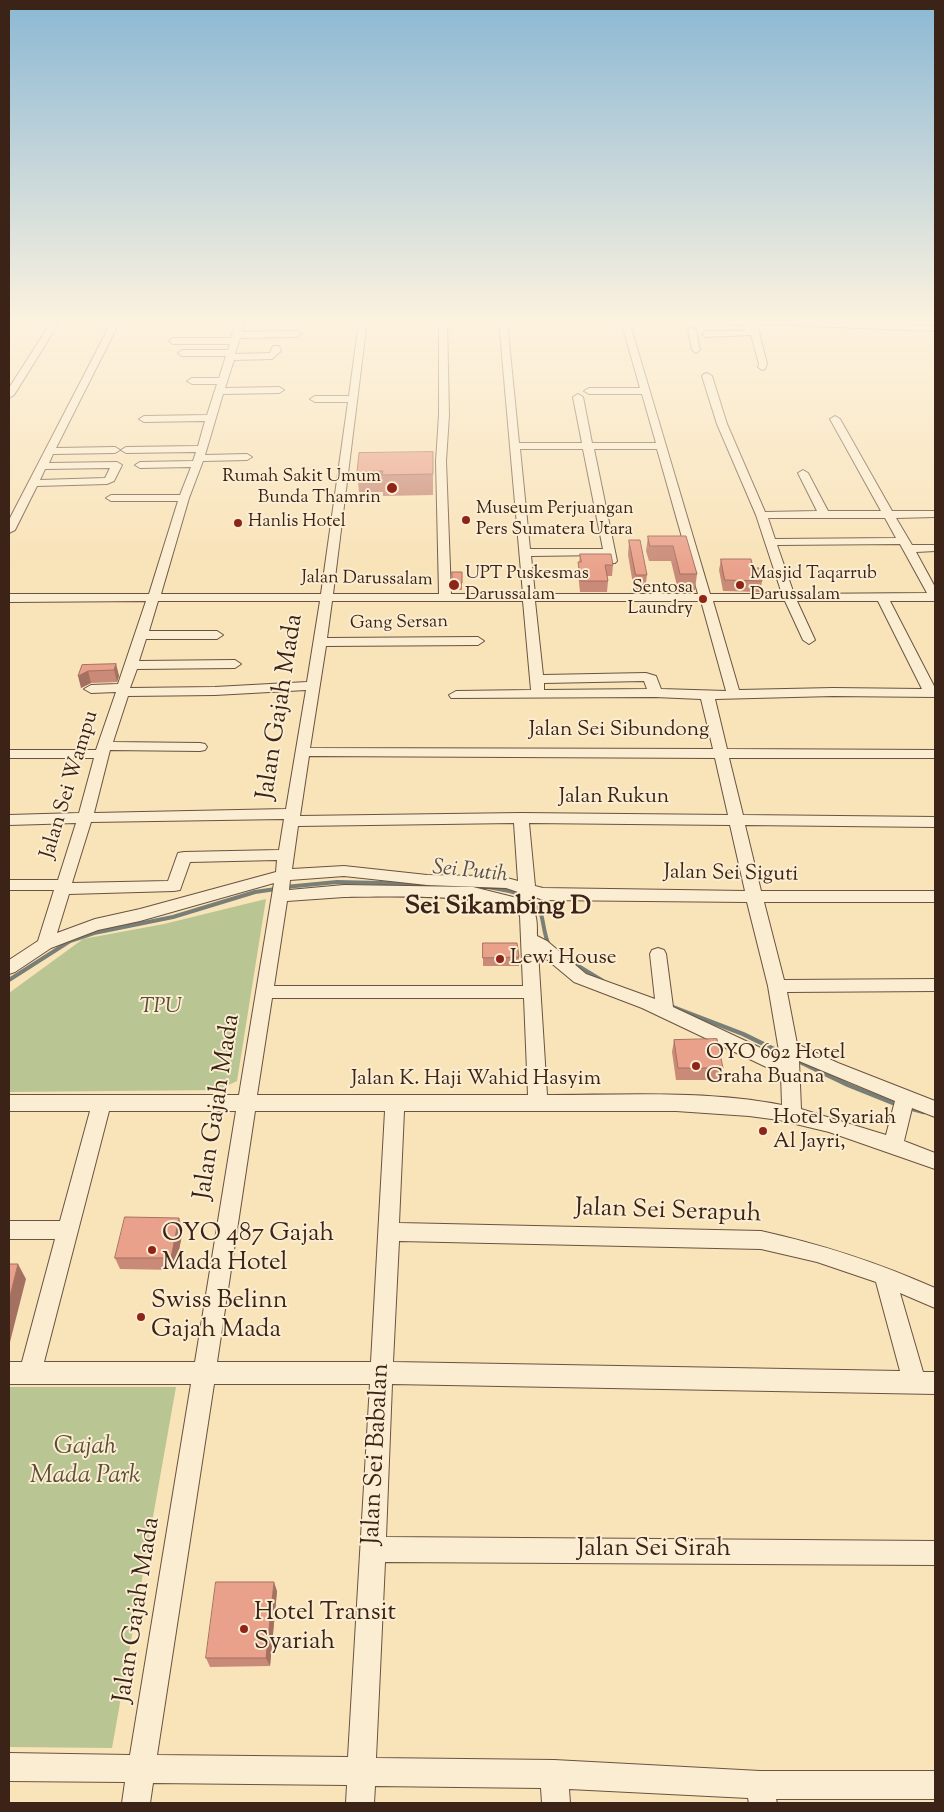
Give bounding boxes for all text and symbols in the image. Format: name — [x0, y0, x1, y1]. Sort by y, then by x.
place label: Rumah Sakit Umum Bunda Thamrin — [222, 467, 381, 509]
marker: Rumah Sakit Umum Bunda Thamrin — [385, 481, 399, 495]
place label: Museum Perjuangan Pers Sumatera Utara — [476, 499, 634, 542]
place label: Hanlis Hotel — [248, 512, 346, 534]
marker: Museum Perjuangan Pers Sumatera Utara — [460, 514, 472, 526]
marker: Hanlis Hotel — [232, 517, 244, 529]
place label: UPT Puskesmas Darussalam — [465, 564, 589, 606]
place label: Masjid Taqarrub Darussalam — [750, 564, 877, 606]
street label: Jalan Darussalam — [301, 568, 433, 592]
marker: UPT Puskesmas Darussalam — [447, 578, 461, 592]
place label: Sentosa Laundry — [628, 578, 693, 620]
marker: Masjid Taqarrub Darussalam — [734, 579, 746, 591]
marker: Sentosa Laundry — [697, 593, 709, 605]
street label: Jalan Gajah Mada — [253, 612, 311, 802]
street label: Gang Sersan — [350, 612, 448, 636]
street label: Jalan Sei Wampu — [36, 708, 106, 862]
street label: Jalan Sei Sibundong — [529, 718, 709, 744]
street label: Jalan Rukun — [559, 785, 669, 811]
water label: Sei Putih — [431, 856, 509, 890]
street label: Jalan Sei Siguti — [663, 861, 799, 889]
district label: Sei Sikambing D — [405, 893, 591, 925]
place label: Lewi House — [510, 946, 617, 972]
marker: Lewi House — [494, 953, 506, 965]
park label: TPU — [140, 995, 182, 1021]
street label: Jalan Gajah Mada — [190, 1012, 248, 1202]
place label: OYO 692 Hotel Graha Buana — [706, 1041, 846, 1091]
marker: OYO 692 Hotel Graha Buana — [690, 1060, 702, 1072]
street label: Jalan K. Haji Wahid Hasyim — [351, 1067, 601, 1093]
place label: Hotel Syariah Al Jayri, — [773, 1106, 896, 1156]
marker: Hotel Syariah Al Jayri, — [757, 1125, 769, 1137]
street label: Jalan Sei Serapuh — [574, 1195, 762, 1231]
place label: OYO 487 Gajah Mada Hotel — [162, 1221, 334, 1280]
marker: OYO 487 Gajah Mada Hotel — [146, 1244, 158, 1256]
place label: Swiss Belinn Gajah Mada — [151, 1288, 288, 1347]
marker: Swiss Belinn Gajah Mada — [135, 1311, 147, 1323]
street label: Jalan Sei Babalan — [358, 1362, 398, 1546]
park label: Gajah Mada Park — [30, 1434, 140, 1493]
street label: Jalan Gajah Mada — [110, 1515, 168, 1705]
street label: Jalan Sei Sirah — [577, 1536, 731, 1566]
place label: Hotel Transit Syariah — [254, 1600, 396, 1659]
marker: Hotel Transit Syariah — [238, 1623, 250, 1635]

